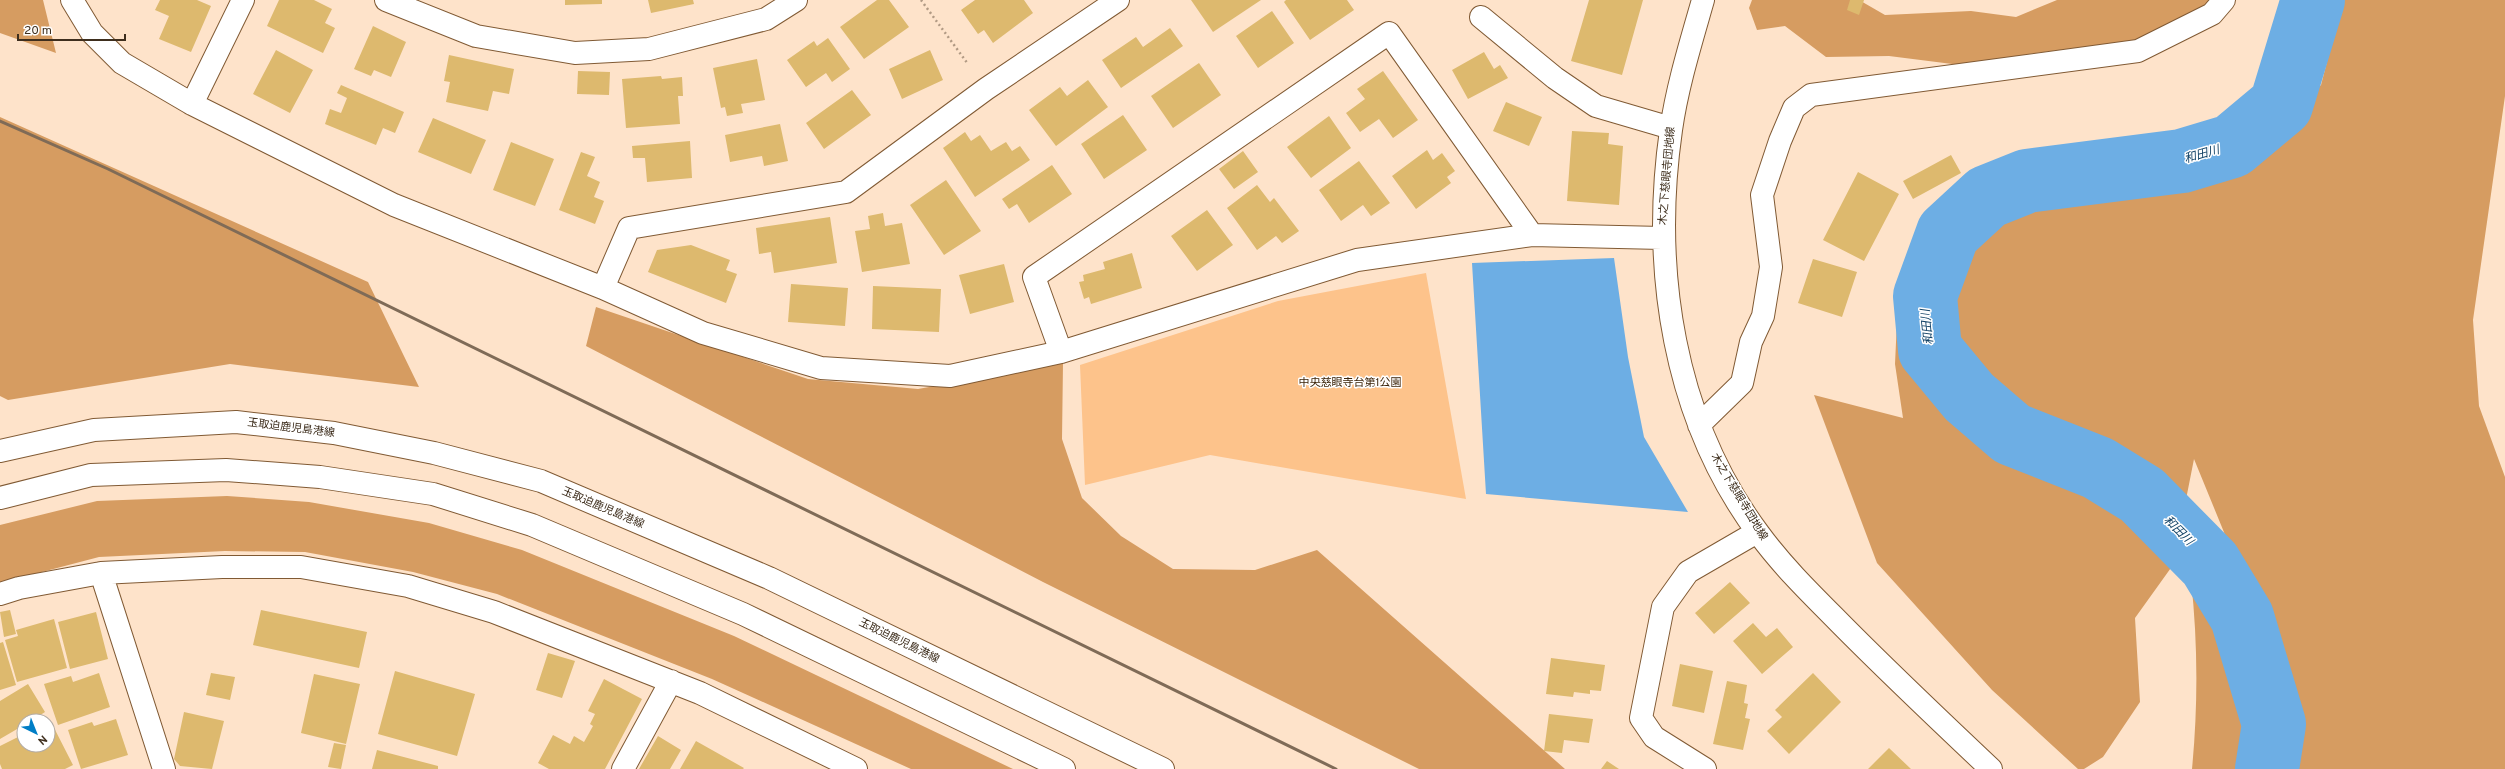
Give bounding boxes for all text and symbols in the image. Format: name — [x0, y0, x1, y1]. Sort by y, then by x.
scale bar — [18, 16, 125, 42]
text: 20 m — [24, 23, 52, 39]
street label: 木之下慈眼寺団地線 — [1656, 126, 1678, 226]
water label: 和田川 — [2182, 142, 2223, 168]
water label: 和田川 — [1918, 306, 1938, 346]
park label: 中央慈眼寺台第1公園 — [1298, 376, 1402, 390]
street label: 玉取迫鹿児島港線 — [246, 416, 336, 440]
street label: 木之下慈眼寺団地線 — [1708, 451, 1770, 543]
street label: 玉取迫鹿児島港線 — [560, 484, 646, 532]
water label: 和田川 — [2160, 513, 2198, 551]
street label: 玉取迫鹿児島港線 — [856, 615, 942, 667]
north arrow — [16, 713, 56, 753]
text: N — [34, 732, 50, 747]

